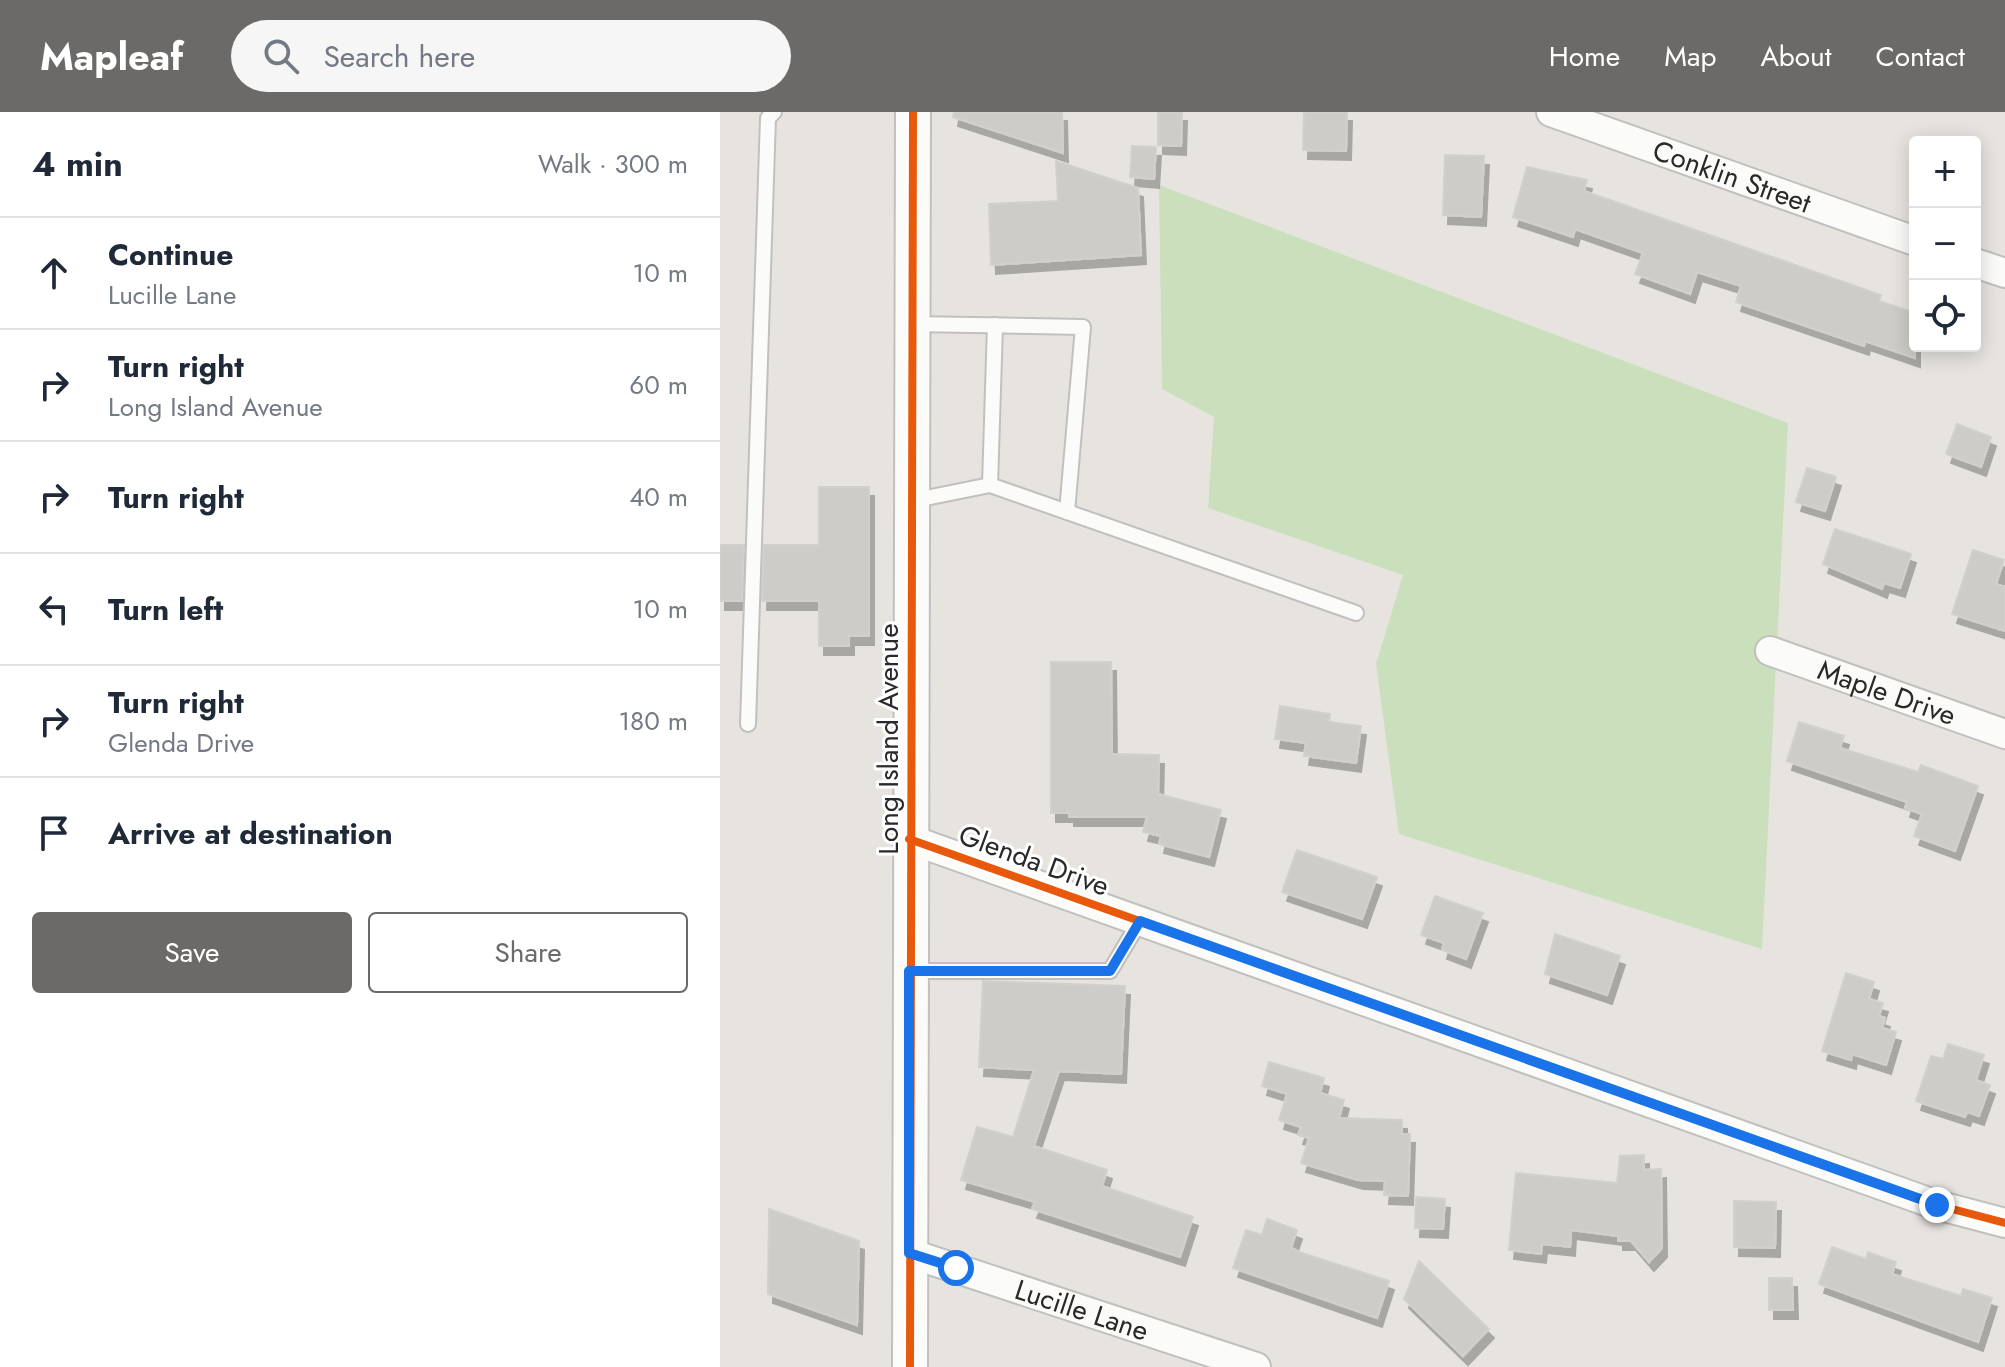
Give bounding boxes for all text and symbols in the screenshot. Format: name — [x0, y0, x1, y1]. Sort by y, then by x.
search box — [231, 20, 791, 92]
text: Mapleaf — [40, 29, 183, 84]
icon: search — [259, 34, 303, 78]
text: Search here — [323, 35, 475, 78]
text: Home — [1549, 36, 1620, 77]
text: Map — [1664, 36, 1716, 77]
text: About — [1760, 36, 1832, 77]
text: Contact — [1876, 36, 1965, 77]
street label: Conklin Street — [1647, 130, 1817, 224]
map controls — [1909, 136, 1981, 352]
button: + — [1909, 136, 1981, 208]
text: 4 min — [32, 140, 123, 189]
text: Walk · 300 m — [538, 145, 688, 183]
button: − — [1909, 208, 1981, 280]
text: Continue — [108, 233, 234, 276]
icon: ahead — [32, 251, 76, 295]
text: 10 m — [633, 254, 688, 292]
text: Lucille Lane — [108, 276, 236, 314]
button: locate — [1909, 280, 1981, 352]
text: Turn right — [108, 345, 244, 388]
icon: right — [32, 363, 76, 407]
text: 60 m — [629, 366, 688, 404]
text: Long Island Avenue — [108, 388, 323, 426]
icon: right — [32, 475, 76, 519]
text: Turn right — [108, 476, 244, 519]
text: 40 m — [629, 478, 688, 516]
icon: left — [32, 587, 76, 631]
text: Turn left — [108, 588, 223, 631]
text: 10 m — [633, 590, 688, 628]
street label: Long Island Avenue — [868, 623, 909, 855]
street label: Maple Drive — [1812, 650, 1961, 736]
text: Turn right — [108, 681, 244, 724]
icon: right — [32, 699, 76, 743]
text: 180 m — [618, 702, 688, 740]
text: Glenda Drive — [108, 724, 254, 762]
icon: arrive — [32, 811, 76, 855]
text: Arrive at destination — [108, 812, 393, 855]
street label: Glenda Drive — [953, 814, 1115, 907]
button: Save — [32, 912, 352, 993]
button: Share — [368, 912, 688, 993]
route end — [1919, 1187, 1955, 1223]
route start — [938, 1250, 974, 1286]
street label: Lucille Lane — [1010, 1269, 1154, 1351]

